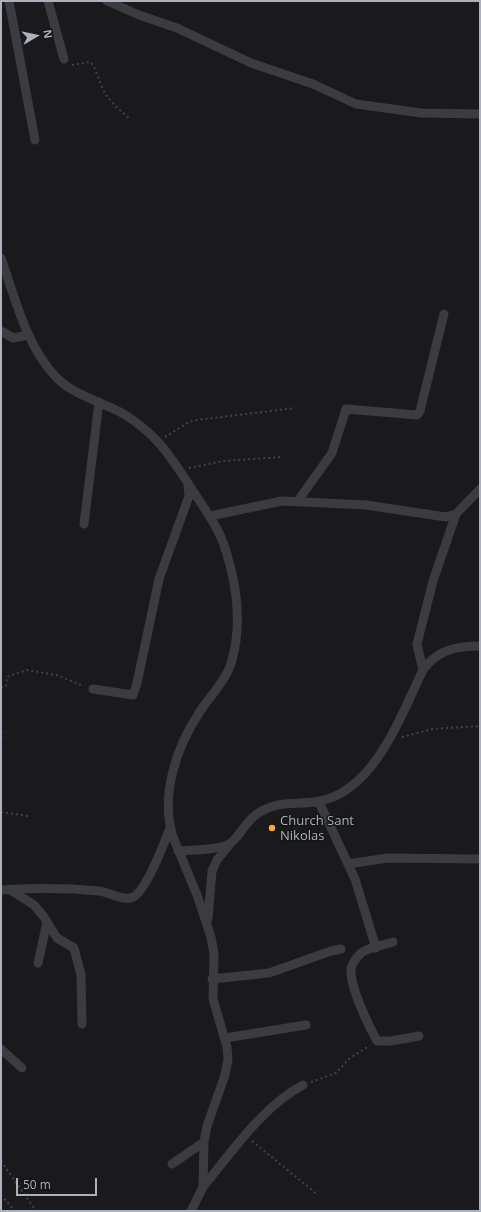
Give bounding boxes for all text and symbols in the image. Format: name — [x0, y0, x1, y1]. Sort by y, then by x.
north arrow — [16, 16, 56, 56]
text: N — [40, 28, 56, 40]
place label: Church Sant Nikolas — [280, 813, 354, 844]
marker: Church Sant Nikolas — [267, 823, 277, 833]
scale bar — [18, 1170, 99, 1196]
text: 50 m — [23, 1176, 51, 1193]

